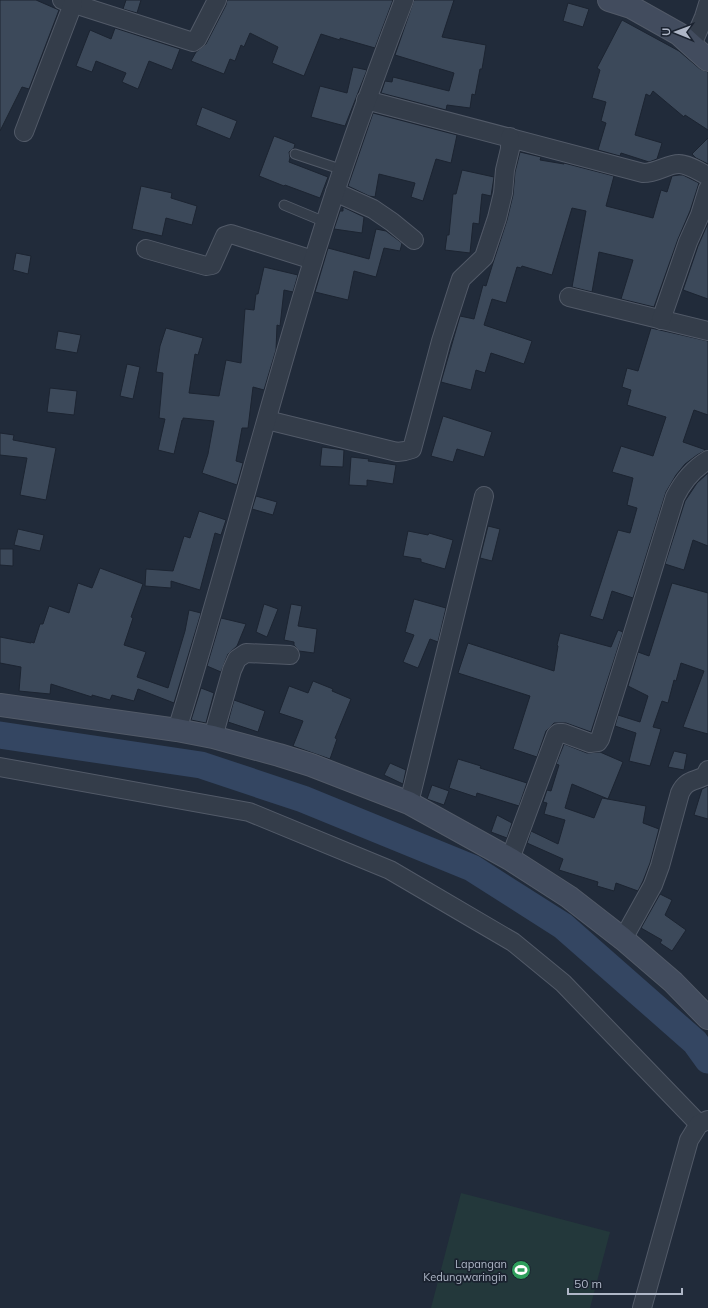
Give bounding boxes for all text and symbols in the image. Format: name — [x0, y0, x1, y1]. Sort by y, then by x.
north arrow — [656, 12, 696, 52]
text: U — [659, 28, 673, 36]
place label: Lapangan Kedungwaringin — [423, 1257, 507, 1284]
sports icon: Lapangan Kedungwaringin — [510, 1259, 532, 1281]
scale bar — [568, 1270, 682, 1296]
text: 50 m — [574, 1276, 602, 1291]

